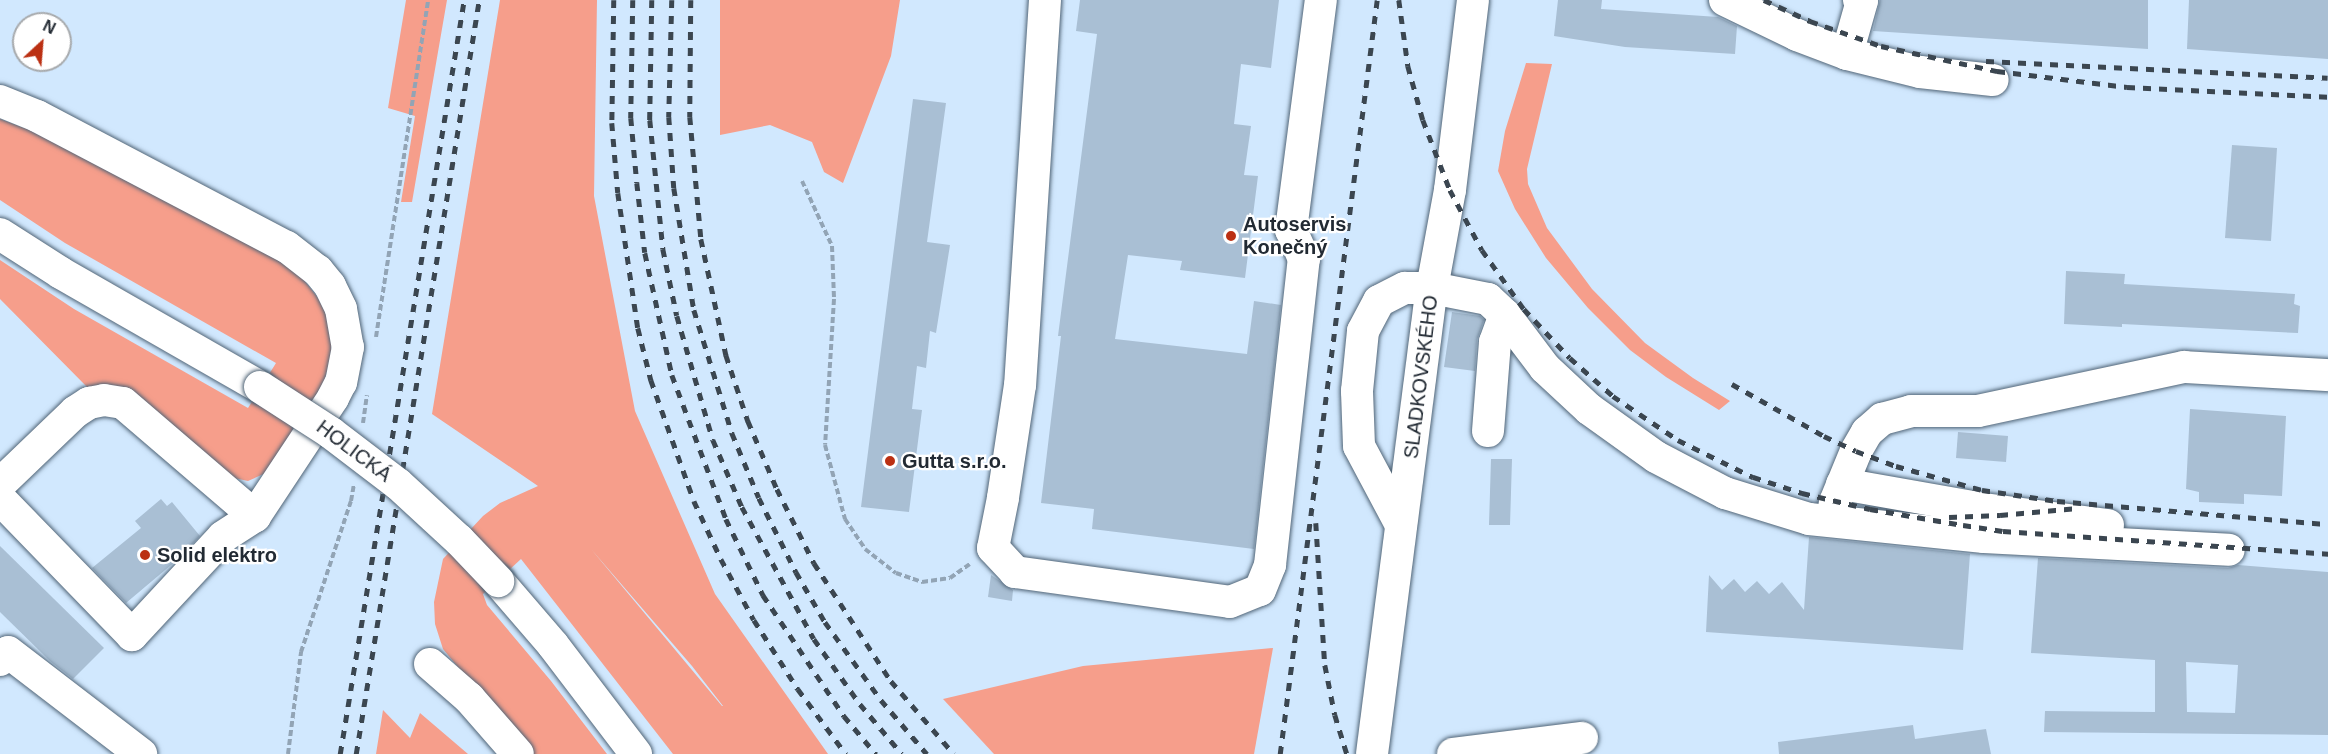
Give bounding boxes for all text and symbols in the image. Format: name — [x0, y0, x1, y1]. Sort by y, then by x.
north arrow — [12, 12, 72, 72]
text: N — [40, 17, 58, 37]
place label: Autoservis Konečný — [1243, 213, 1346, 260]
marker: Autoservis Konečný — [1224, 229, 1238, 243]
street label: SLADKOVSKÉHO — [1399, 294, 1443, 460]
street label: HOLICKÁ — [312, 415, 396, 487]
place label: Gutta s.r.o. — [902, 449, 1006, 473]
marker: Gutta s.r.o. — [883, 454, 897, 468]
place label: Solid elektro — [157, 543, 277, 567]
marker: Solid elektro — [138, 548, 152, 562]

